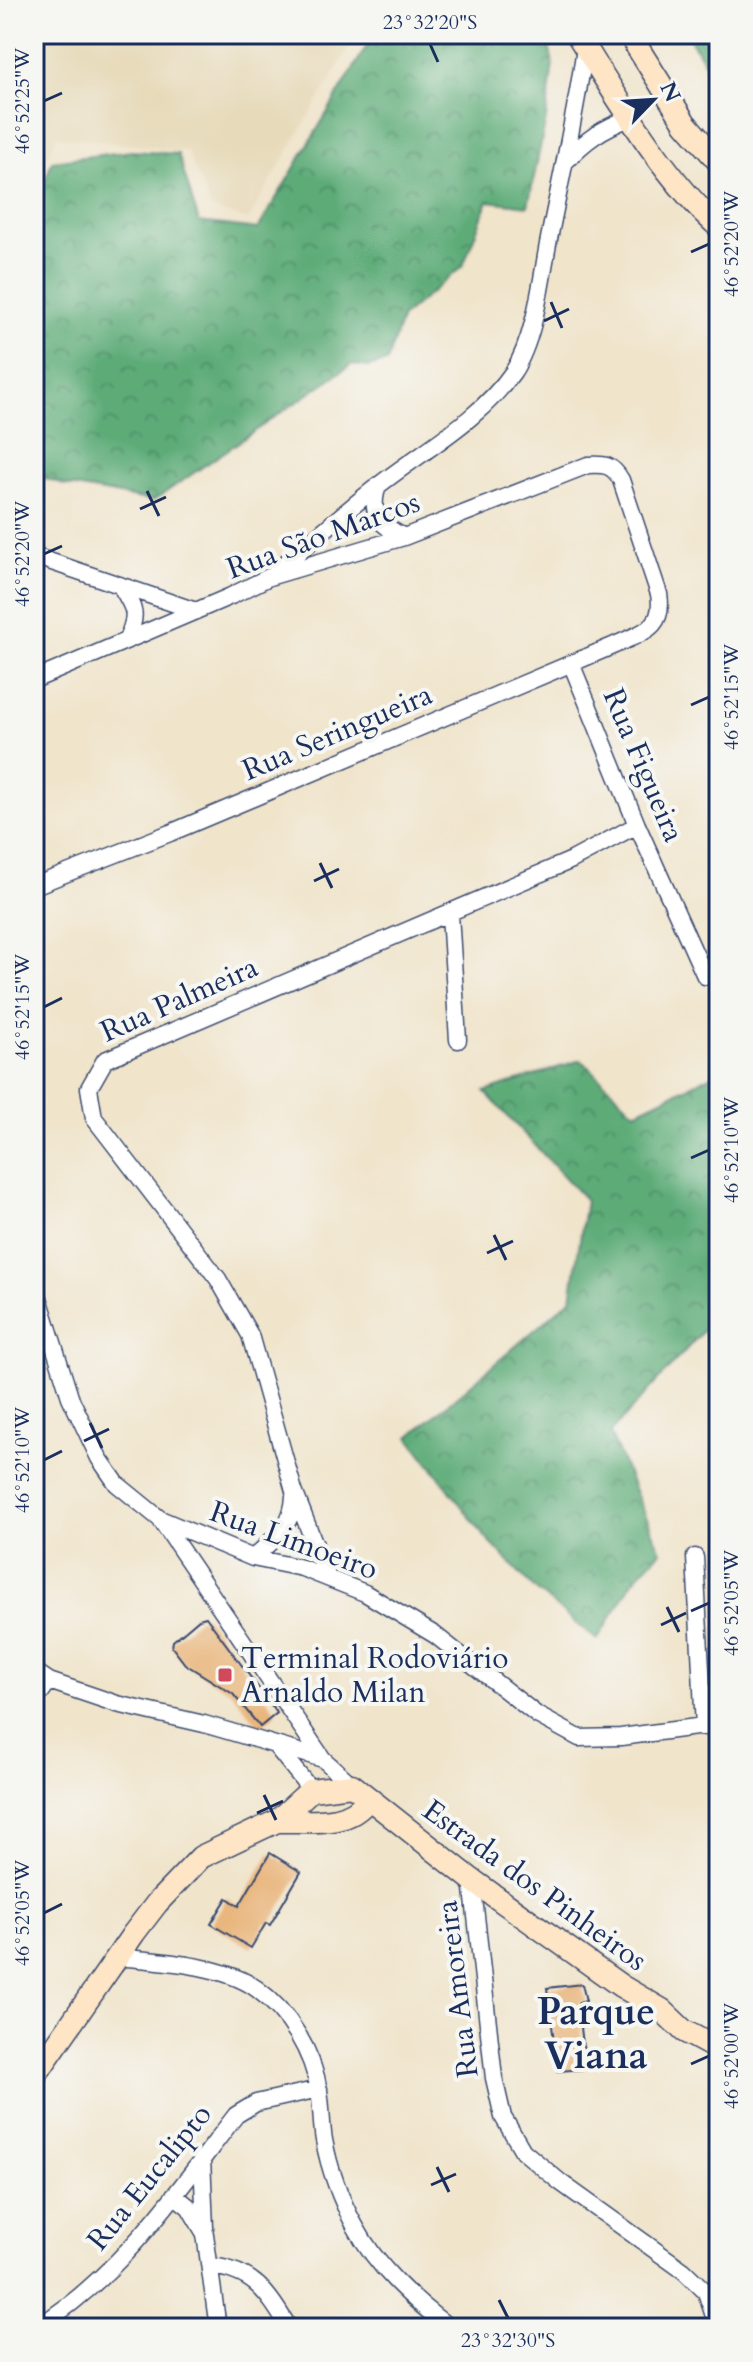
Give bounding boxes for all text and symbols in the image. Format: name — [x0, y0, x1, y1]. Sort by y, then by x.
text: 23°32'20"S — [383, 9, 477, 36]
text: 46°52'25"W — [9, 47, 36, 154]
north arrow — [613, 60, 693, 140]
text: N — [653, 77, 688, 107]
text: 46°52'20"W — [718, 190, 745, 297]
street label: Rua São Marcos — [221, 482, 425, 589]
text: 46°52'20"W — [9, 500, 36, 607]
text: 46°52'15"W — [718, 643, 745, 750]
street label: Rua Seringueira — [236, 674, 438, 791]
street label: Rua Figueira — [593, 682, 694, 848]
street label: Rua Palmeira — [94, 947, 264, 1052]
text: 46°52'15"W — [9, 953, 36, 1060]
text: 46°52'10"W — [718, 1096, 745, 1203]
text: 46°52'10"W — [9, 1406, 36, 1513]
street label: Rua Limoeiro — [204, 1491, 383, 1590]
text: 46°52'05"W — [718, 1549, 745, 1656]
place label: Terminal Rodoviário Arnaldo Milan — [241, 1638, 508, 1713]
marker: Terminal Rodoviário Arnaldo Milan — [216, 1666, 234, 1684]
street label: Estrada dos Pinheiros — [414, 1790, 655, 1981]
text: 46°52'05"W — [9, 1859, 36, 1966]
street label: Rua Amoreira — [426, 1898, 489, 2080]
district label: Parque Viana — [537, 1986, 655, 2082]
text: 46°52'00"W — [718, 2002, 745, 2109]
street label: Rua Eucalipto — [78, 2095, 221, 2259]
text: 23°32'30"S — [461, 2327, 555, 2354]

